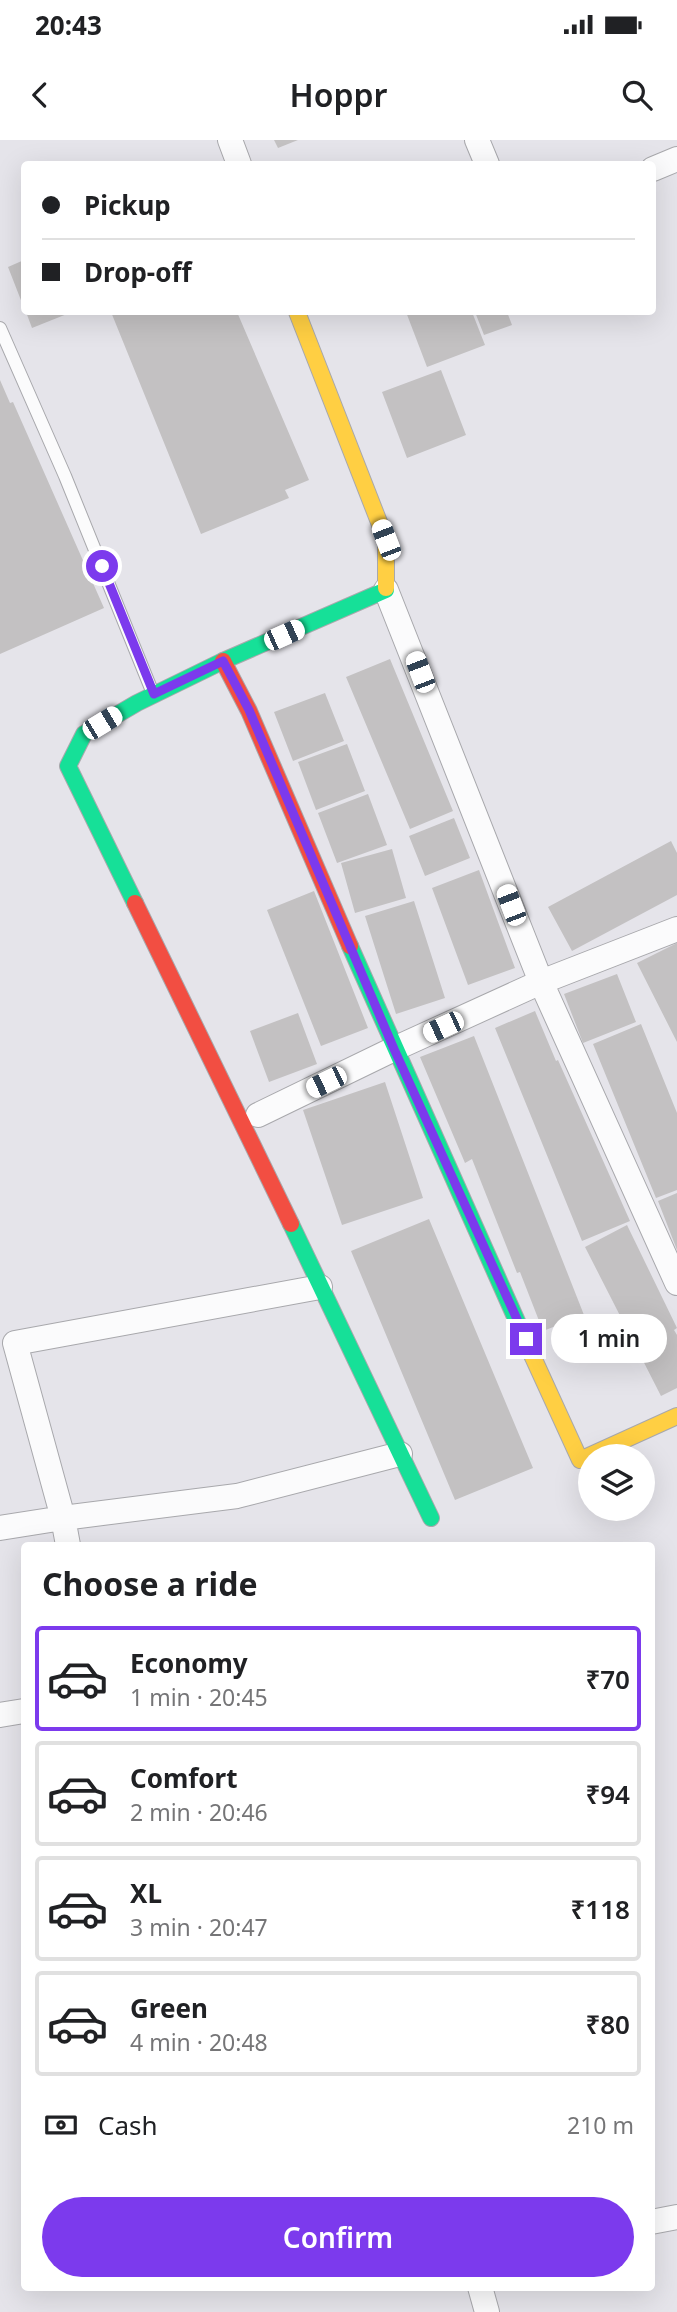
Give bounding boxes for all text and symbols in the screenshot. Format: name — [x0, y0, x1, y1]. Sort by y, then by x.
text: 20:43 — [35, 7, 102, 43]
text: Hoppr — [290, 73, 387, 116]
icon: back — [21, 76, 59, 114]
icon: search — [618, 76, 656, 114]
text: Pickup — [84, 187, 171, 223]
text: Drop-off — [84, 254, 191, 290]
car — [369, 517, 404, 563]
route start — [86, 550, 118, 582]
car — [261, 617, 308, 653]
car — [403, 649, 438, 695]
car — [79, 703, 126, 743]
car — [494, 882, 529, 928]
car — [420, 1009, 467, 1045]
car — [303, 1063, 350, 1101]
callout: 1 min — [550, 1314, 666, 1364]
text: 1 min — [578, 1322, 640, 1354]
route end — [510, 1323, 542, 1355]
map controls — [578, 1444, 655, 1521]
button: layers — [578, 1444, 655, 1521]
text: Choose a ride — [42, 1562, 258, 1605]
text: Economy — [130, 1645, 248, 1681]
icon: car — [46, 1647, 109, 1710]
text: ₹70 — [585, 1661, 630, 1697]
text: 1 min · 20:45 — [130, 1681, 268, 1713]
text: Comfort — [130, 1760, 238, 1796]
icon: car — [46, 1762, 109, 1825]
text: ₹94 — [585, 1776, 630, 1812]
text: 2 min · 20:46 — [130, 1796, 268, 1828]
text: XL — [130, 1875, 162, 1911]
icon: car — [46, 1877, 109, 1940]
text: ₹118 — [571, 1891, 630, 1927]
text: 3 min · 20:47 — [130, 1911, 268, 1943]
text: Green — [130, 1990, 208, 2026]
icon: car — [46, 1992, 109, 2055]
text: ₹80 — [585, 2006, 630, 2042]
text: 4 min · 20:48 — [130, 2026, 268, 2058]
icon: cash — [42, 2106, 80, 2144]
text: Cash — [98, 2107, 158, 2143]
text: 210 m — [567, 2109, 634, 2141]
button: Confirm — [42, 2197, 634, 2277]

